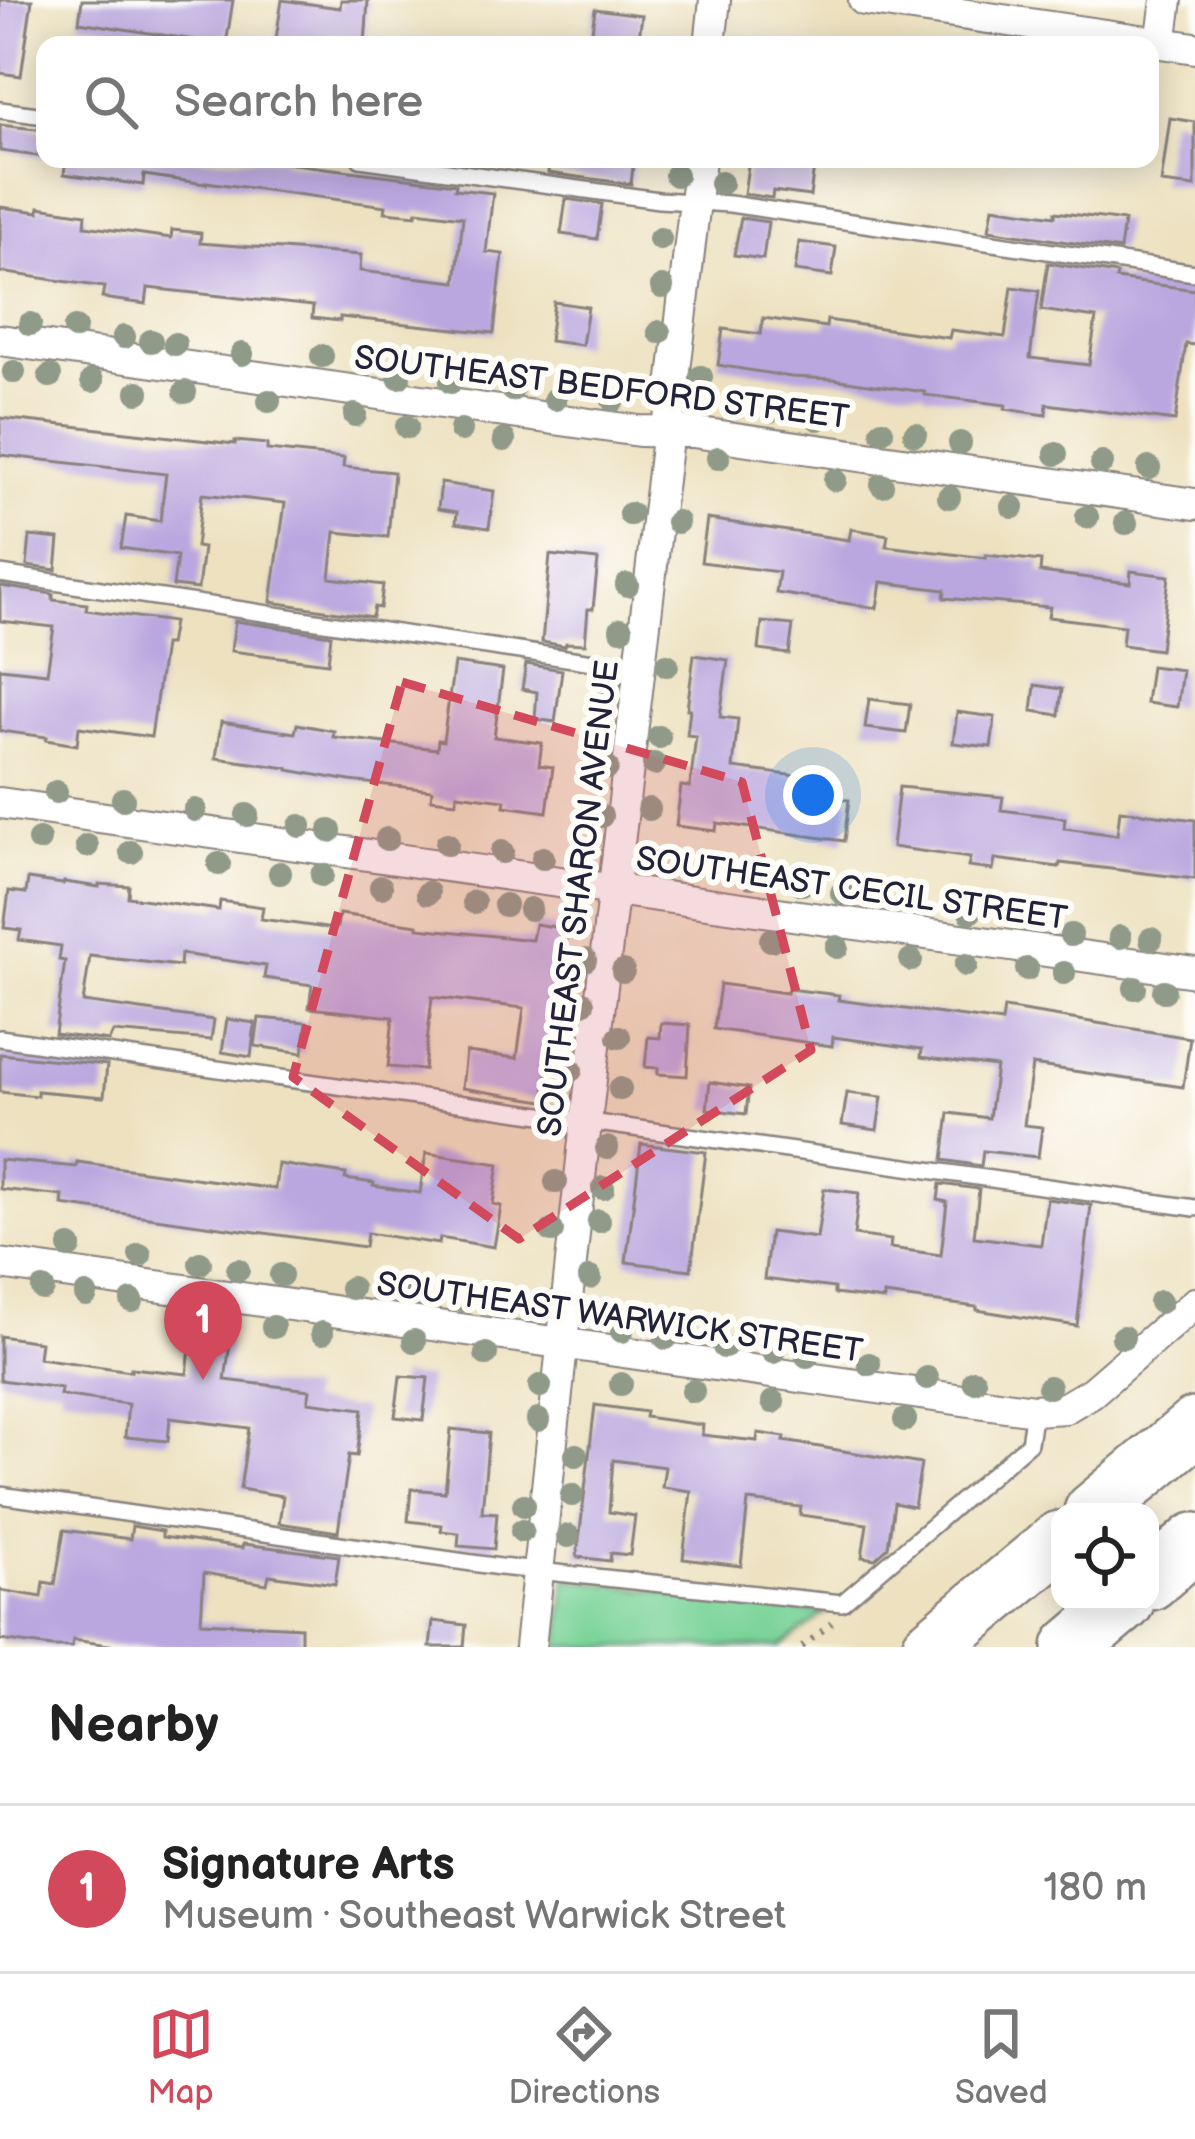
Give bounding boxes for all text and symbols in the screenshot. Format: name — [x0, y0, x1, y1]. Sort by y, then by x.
search box — [36, 36, 1159, 168]
icon: search — [78, 69, 144, 135]
text: Search here — [174, 75, 423, 130]
street label: SOUTHEAST BEDFORD STREET — [352, 338, 852, 438]
street label: SOUTHEAST SHARON AVENUE — [530, 658, 628, 1139]
your location — [783, 765, 843, 825]
street label: SOUTHEAST CECIL STREET — [634, 839, 1070, 939]
street label: SOUTHEAST WARWICK STREET — [374, 1264, 865, 1372]
pin: 1 — [164, 1281, 242, 1380]
map controls — [1051, 1503, 1159, 1611]
button: locate — [1051, 1503, 1159, 1611]
text: Nearby — [48, 1695, 219, 1756]
text: Signature Arts — [162, 1838, 455, 1893]
text: 1 — [79, 1865, 95, 1912]
text: 180 m — [1043, 1865, 1147, 1912]
text: Museum · Southeast Warwick Street — [162, 1893, 786, 1940]
tab: Map — [147, 2001, 214, 2113]
tab: Directions — [508, 2001, 660, 2113]
tab: Saved — [955, 2001, 1048, 2113]

